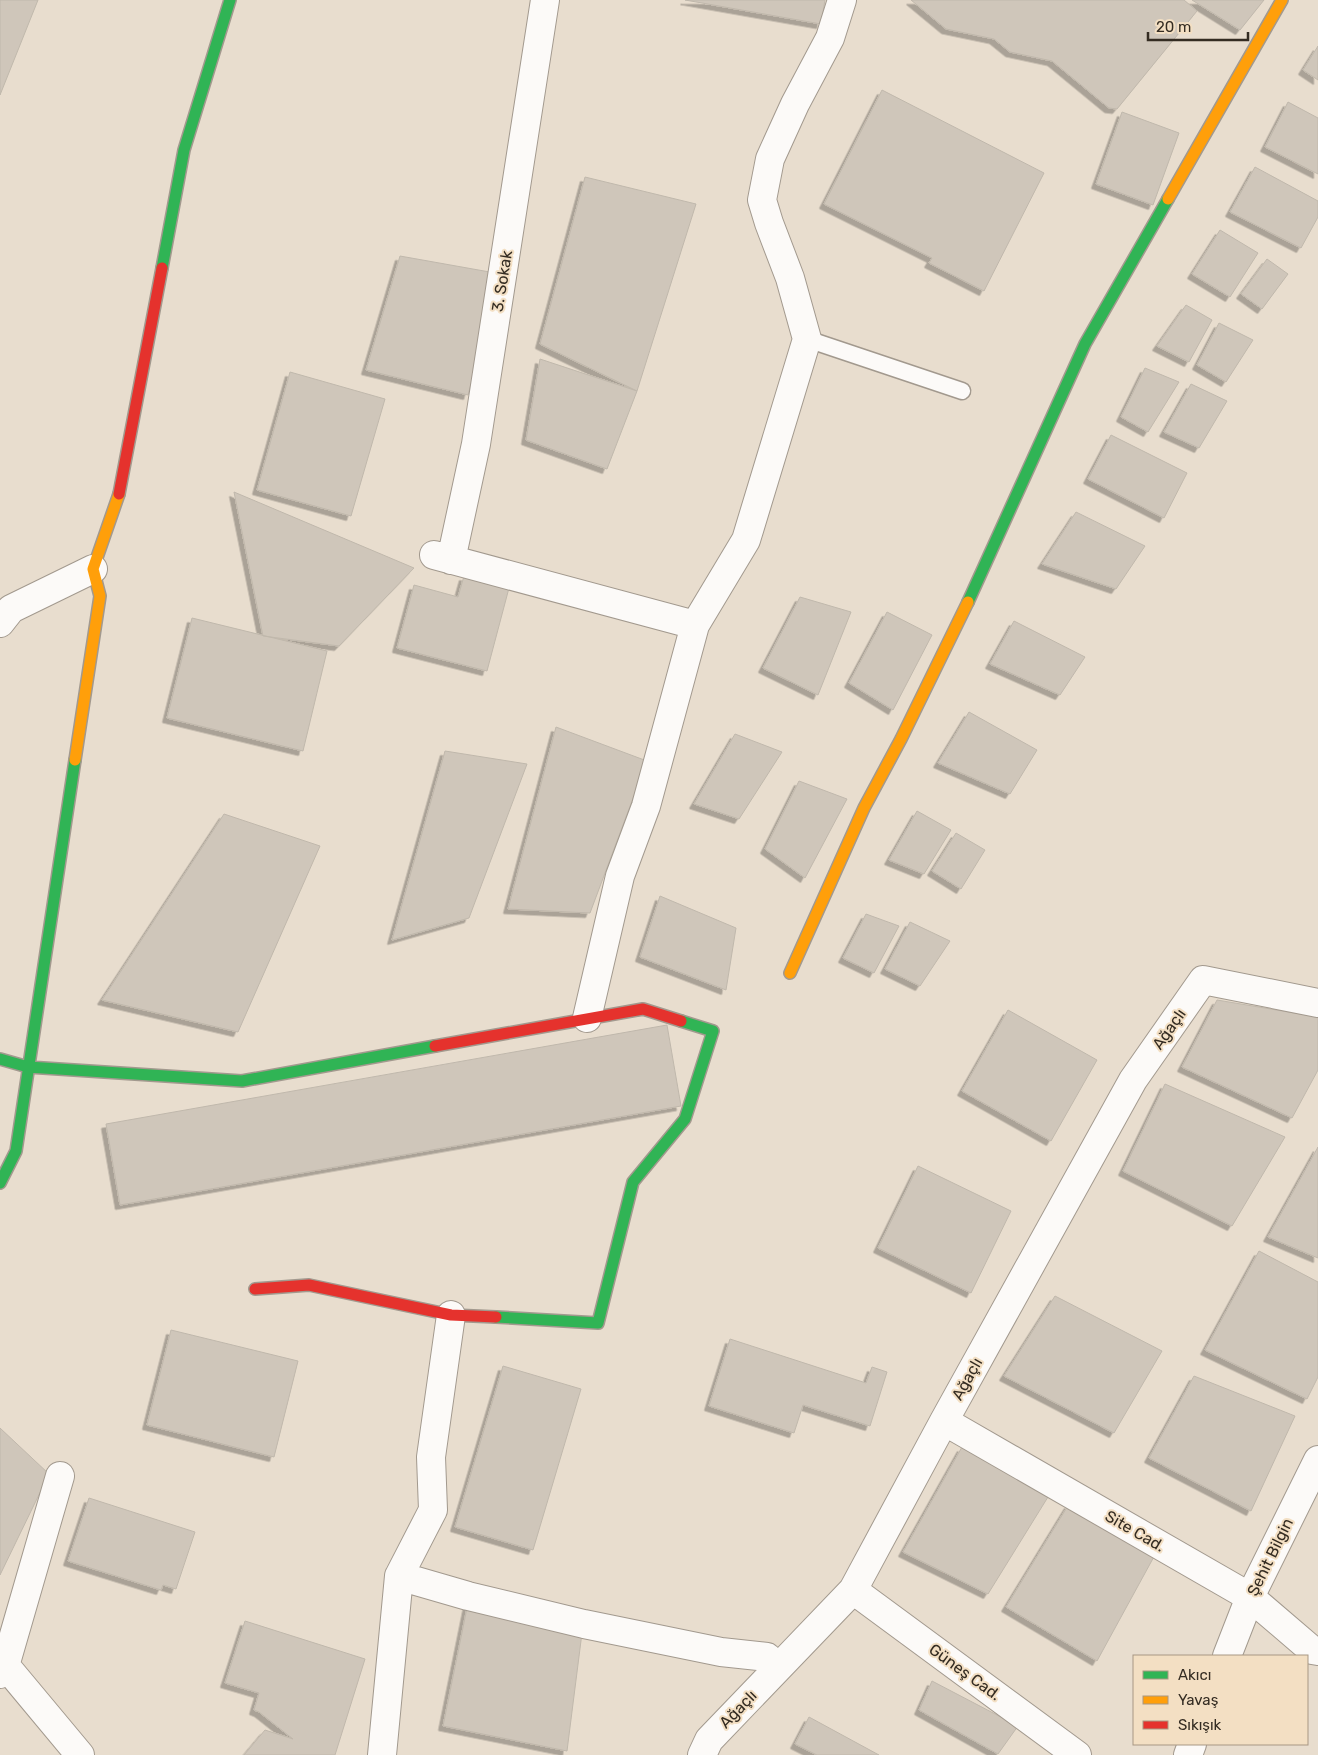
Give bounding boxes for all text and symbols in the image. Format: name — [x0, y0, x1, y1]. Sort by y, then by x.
scale bar — [1148, 10, 1248, 42]
text: 20 m — [1156, 18, 1191, 36]
street label: 3. Sokak — [488, 248, 516, 313]
street label: Ağaçlı — [1148, 1005, 1190, 1053]
street label: Ağaçlı — [948, 1354, 986, 1404]
street label: Site Cad. — [1102, 1506, 1168, 1556]
street label: Şehit Bilgin — [1243, 1515, 1297, 1599]
street label: Güneş Cad. — [925, 1640, 1005, 1704]
legend — [1133, 1655, 1308, 1745]
text: Akıcı — [1178, 1666, 1211, 1684]
street label: Ağaçlı — [715, 1686, 761, 1732]
text: Yavaş — [1178, 1691, 1219, 1709]
text: Sıkışık — [1178, 1716, 1222, 1734]

